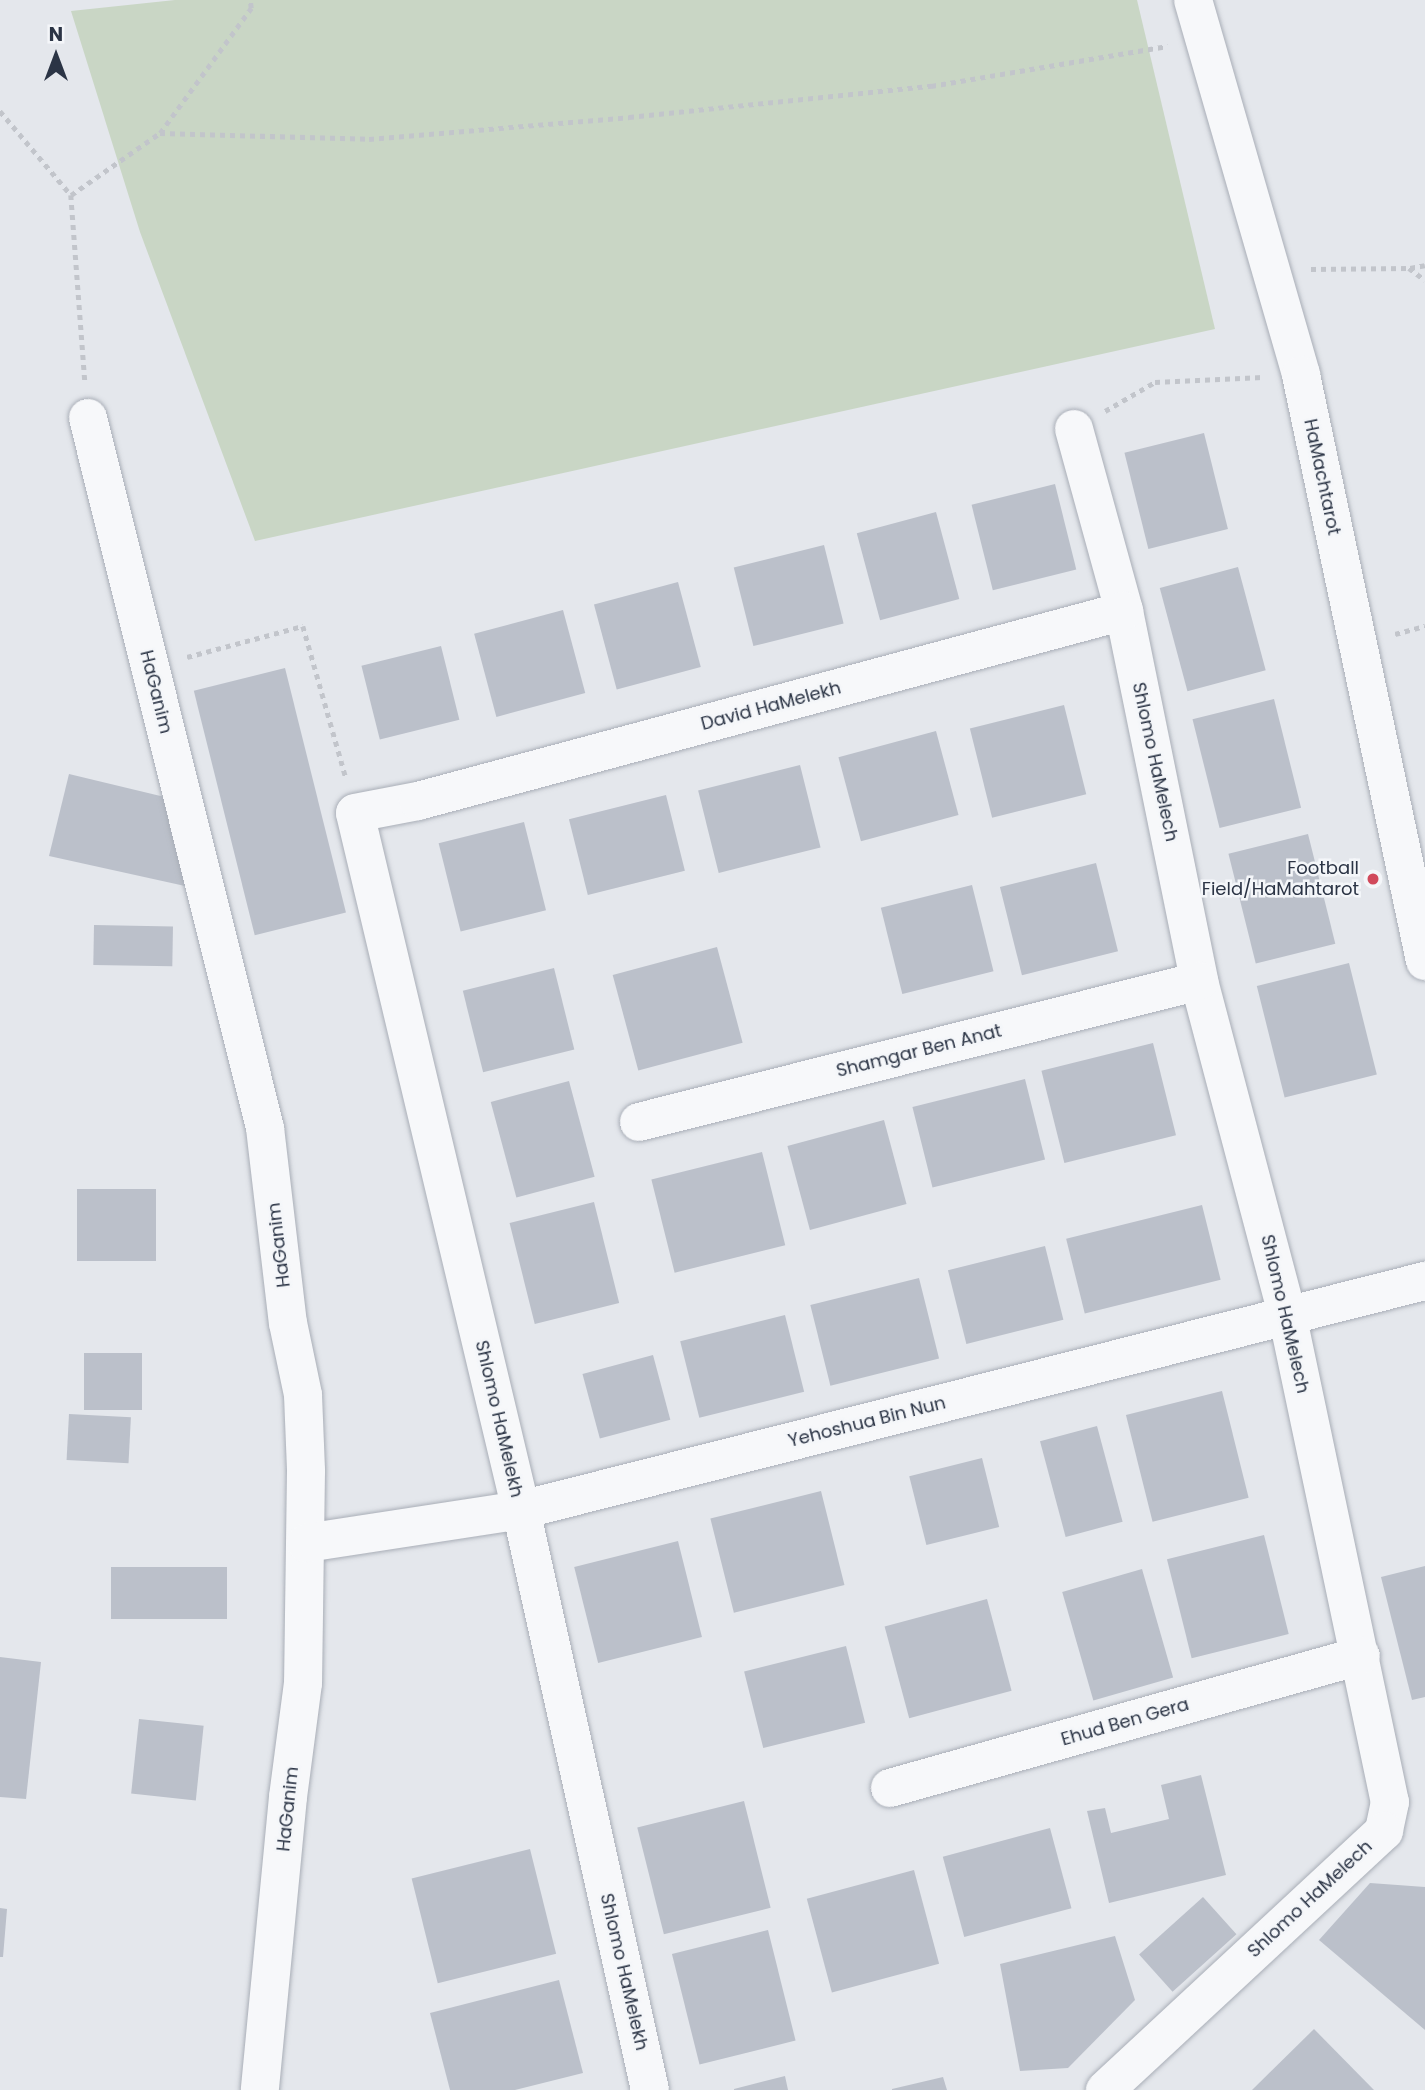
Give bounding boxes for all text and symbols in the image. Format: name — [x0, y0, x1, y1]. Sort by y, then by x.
north arrow — [21, 21, 91, 91]
text: N — [49, 21, 63, 48]
street label: HaMachtarot — [1299, 417, 1345, 537]
street label: HaGanim — [135, 648, 177, 736]
street label: David HaMelekh — [699, 677, 843, 735]
street label: Shlomo HaMelech — [1128, 680, 1182, 844]
place label: Football Field/HaMahtarot — [1202, 858, 1359, 900]
marker: Football Field/HaMahtarot — [1365, 871, 1381, 887]
street label: Shamgar Ben Anat — [834, 1020, 1004, 1082]
street label: HaGanim — [263, 1201, 295, 1289]
street label: Shlomo HaMelech — [1256, 1233, 1314, 1395]
street label: Shlomo HaMelekh — [470, 1338, 528, 1500]
street label: Yehoshua Bin Nun — [786, 1392, 948, 1452]
street label: Ehud Ben Gera — [1059, 1693, 1191, 1751]
street label: HaGanim — [273, 1765, 303, 1853]
street label: Shlomo HaMelech — [1243, 1836, 1377, 1962]
street label: Shlomo HaMelekh — [595, 1891, 653, 2053]

